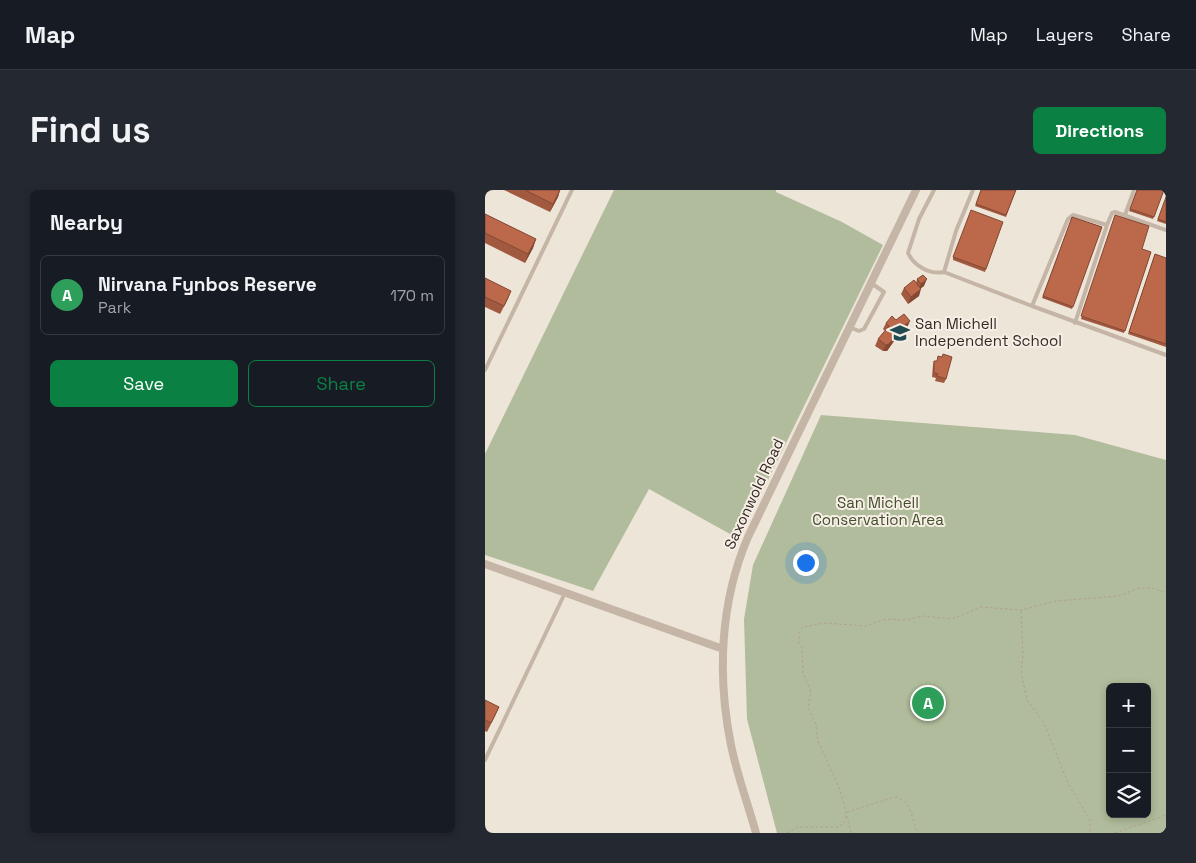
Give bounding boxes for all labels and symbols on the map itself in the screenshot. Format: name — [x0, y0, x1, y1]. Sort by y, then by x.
place label: San Michell Independent School — [915, 314, 1062, 350]
school or university icon: San Michell Independent School — [889, 322, 911, 344]
street label: Saxonwold Road — [720, 436, 787, 552]
park label: San Michell Conservation Area — [812, 493, 944, 529]
your location — [793, 550, 819, 576]
pin: A — [912, 684, 944, 722]

